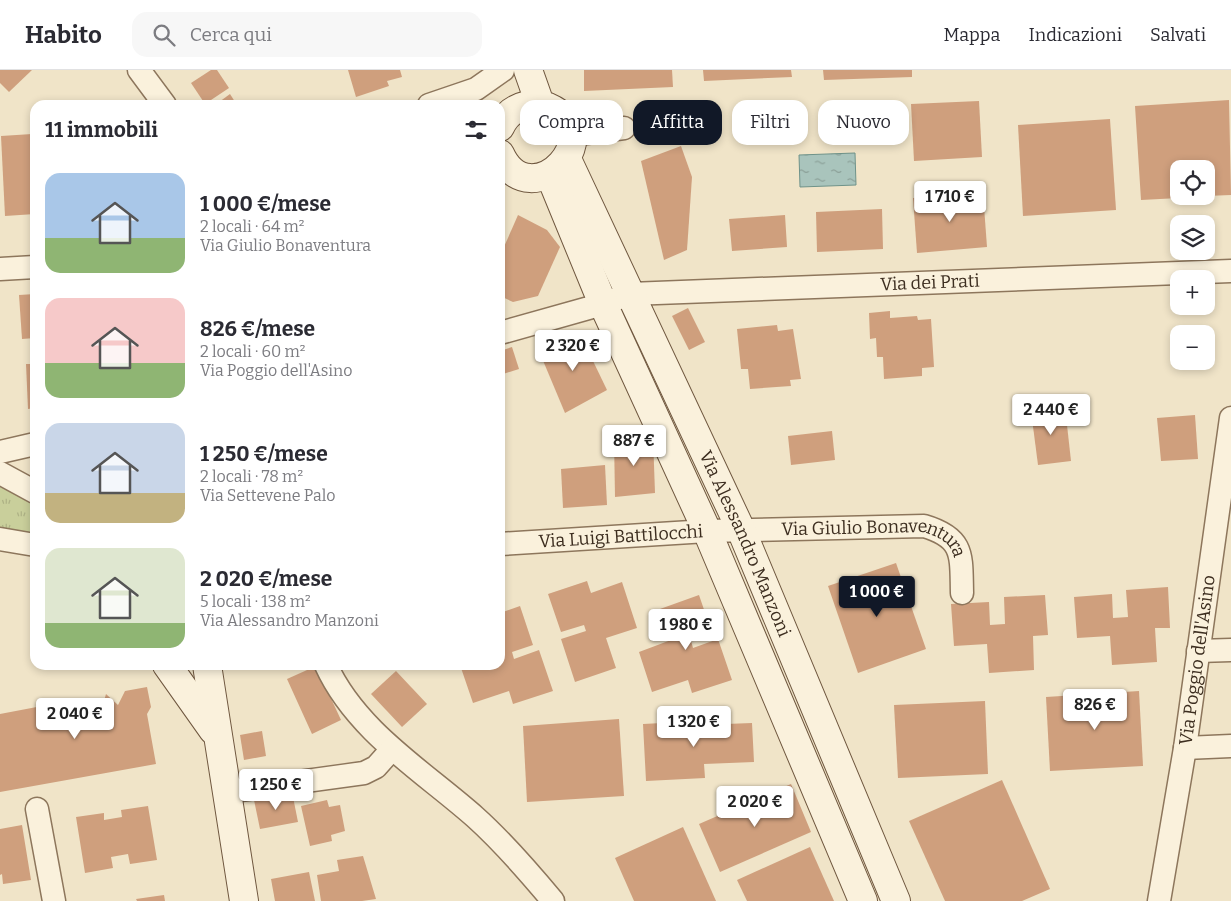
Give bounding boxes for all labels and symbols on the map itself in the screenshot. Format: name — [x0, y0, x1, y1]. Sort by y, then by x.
pin: 1 710 € — [904, 180, 996, 223]
street label: Via dei Prati — [880, 270, 980, 295]
pin: 2 320 € — [527, 330, 619, 372]
pin: 2 440 € — [1005, 394, 1097, 436]
pin: 887 € — [599, 424, 669, 467]
street label: Via Alessandro Manzoni — [694, 447, 796, 640]
street label: Via Giulio Bonaventura — [781, 515, 971, 560]
street label: Via Luigi Battilocchi — [538, 520, 704, 553]
street label: Via Poggio dell'Asino — [1175, 574, 1220, 747]
pin: 1 000 € — [831, 576, 923, 618]
pin: 1 980 € — [640, 608, 732, 651]
pin: 826 € — [1060, 688, 1130, 731]
pin: 2 040 € — [29, 698, 121, 740]
pin: 1 320 € — [648, 706, 740, 748]
pin: 1 250 € — [230, 768, 322, 811]
pin: 2 020 € — [709, 786, 801, 828]

